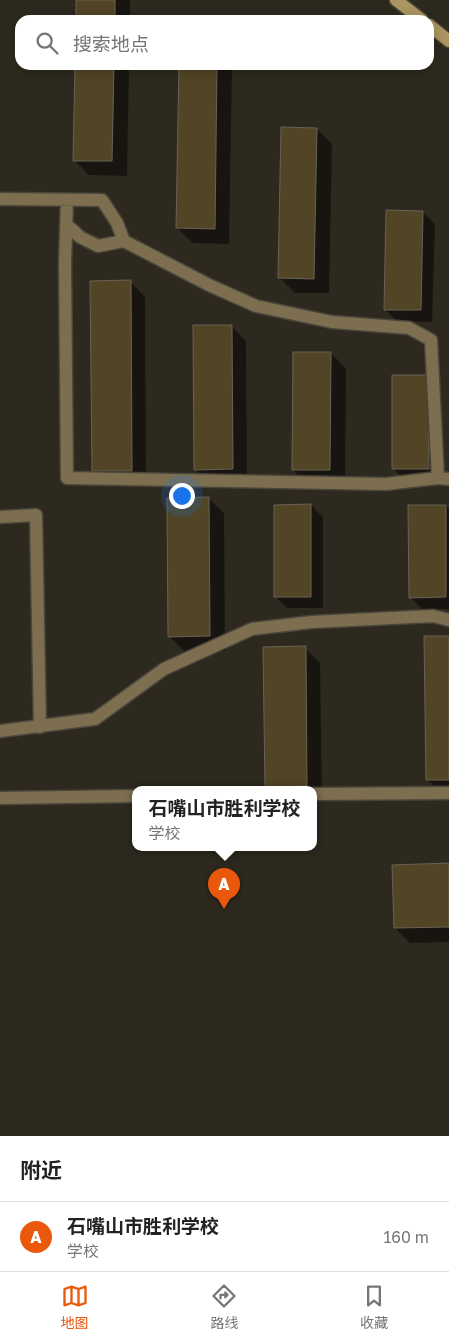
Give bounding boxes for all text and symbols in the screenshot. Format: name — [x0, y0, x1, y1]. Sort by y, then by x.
search box — [15, 15, 434, 70]
icon: search — [33, 29, 61, 57]
text: 搜索地点 — [73, 32, 149, 55]
your location — [169, 483, 195, 509]
popup — [132, 786, 317, 851]
text: 石嘴山市胜利学校 — [148, 796, 301, 819]
text: 学校 — [148, 823, 181, 843]
pin: A — [208, 868, 240, 909]
text: 附近 — [20, 1157, 62, 1183]
text: 石嘴山市胜利学校 — [67, 1214, 219, 1237]
text: A — [30, 1227, 42, 1247]
text: 160 m — [383, 1227, 429, 1247]
text: 学校 — [67, 1241, 99, 1261]
tab: 地图 — [61, 1282, 89, 1332]
tab: 路线 — [210, 1282, 238, 1332]
tab: 收藏 — [360, 1282, 388, 1332]

